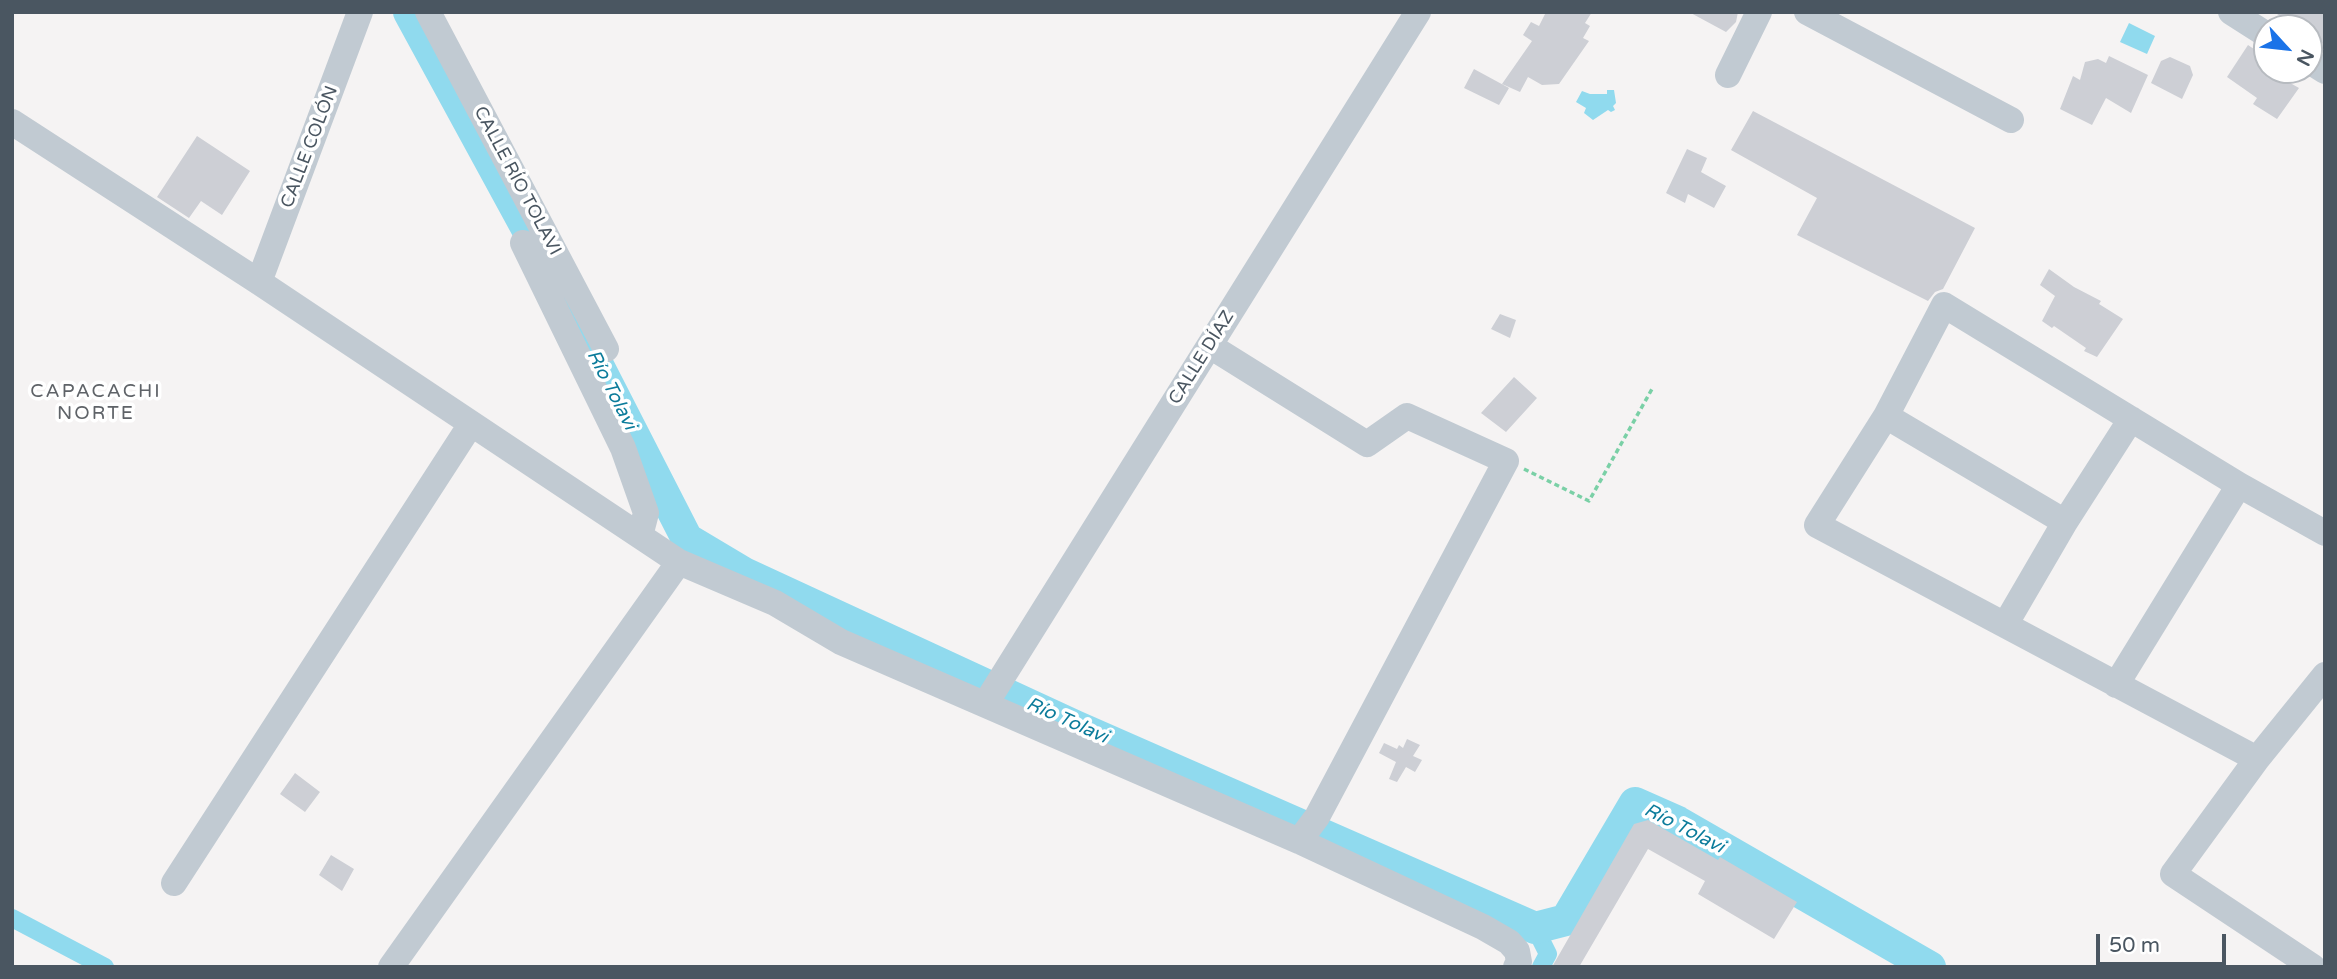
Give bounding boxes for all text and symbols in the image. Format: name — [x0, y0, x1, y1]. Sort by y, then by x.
north arrow — [2253, 14, 2323, 84]
text: N — [2292, 46, 2318, 69]
street label: CALLE COLÓN — [277, 83, 343, 211]
street label: CALLE RÍO TOLAVI — [469, 103, 565, 259]
street label: CALLE DÍAZ — [1165, 307, 1239, 409]
water label: Río Tolavi — [581, 346, 641, 434]
district label: CAPACACHI NORTE — [31, 381, 161, 425]
water label: Río Tolavi — [1023, 693, 1111, 749]
water label: Río Tolavi — [1640, 799, 1728, 859]
scale bar — [2099, 920, 2228, 964]
text: 50 m — [2109, 933, 2160, 958]

